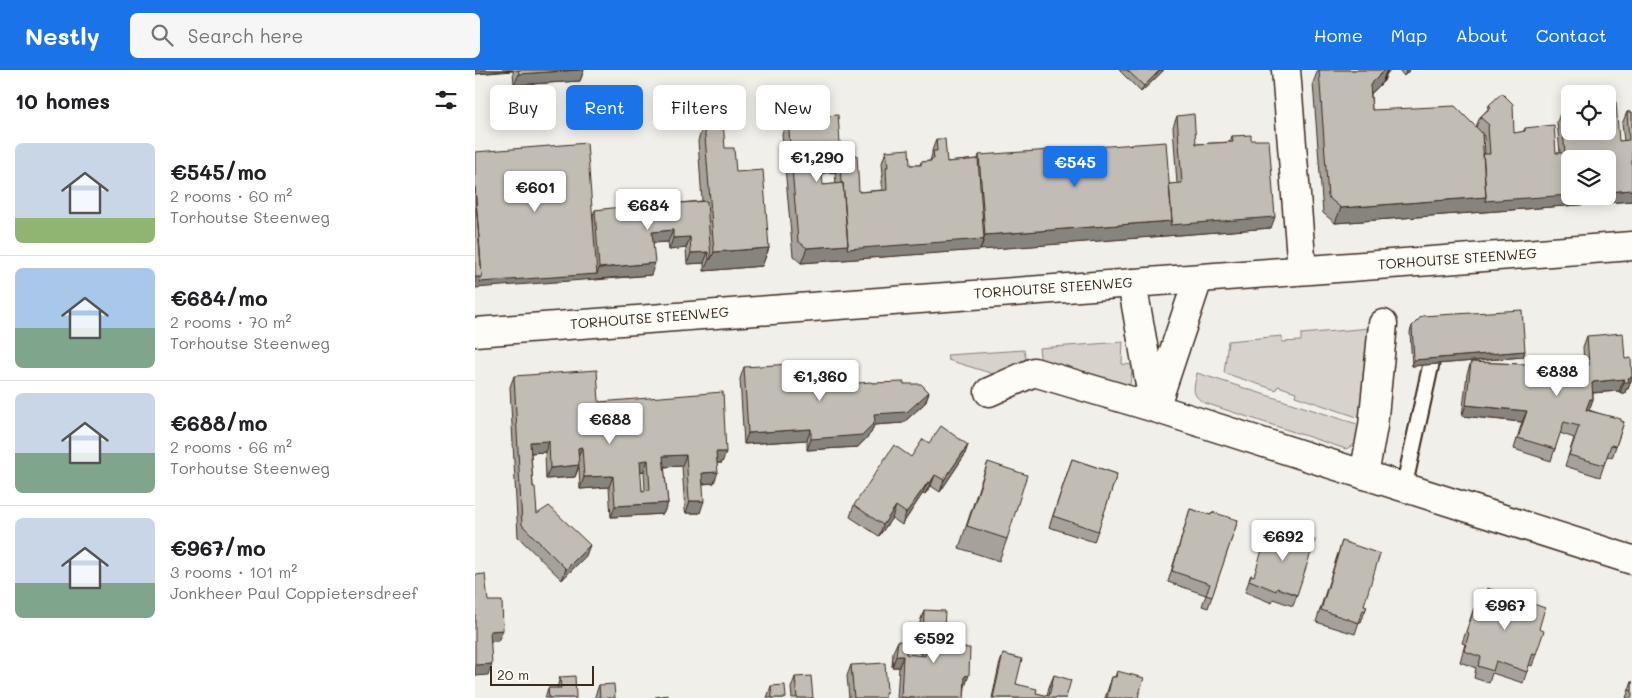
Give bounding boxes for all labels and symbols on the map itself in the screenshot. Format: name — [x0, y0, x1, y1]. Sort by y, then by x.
pin: €1,290 — [776, 140, 858, 183]
pin: €545 — [1045, 146, 1105, 188]
pin: €601 — [505, 170, 565, 213]
pin: €684 — [618, 189, 678, 231]
street label: TORHOUTSE STEENWEG — [1377, 243, 1537, 274]
street label: TORHOUTSE STEENWEG — [973, 272, 1133, 303]
street label: TORHOUTSE STEENWEG — [569, 302, 730, 333]
pin: €838 — [1527, 354, 1587, 397]
pin: €1,360 — [779, 360, 861, 402]
pin: €688 — [580, 402, 640, 445]
pin: €692 — [1253, 520, 1313, 562]
pin: €967 — [1475, 588, 1535, 631]
pin: €592 — [904, 622, 964, 664]
scale bar — [490, 663, 594, 686]

